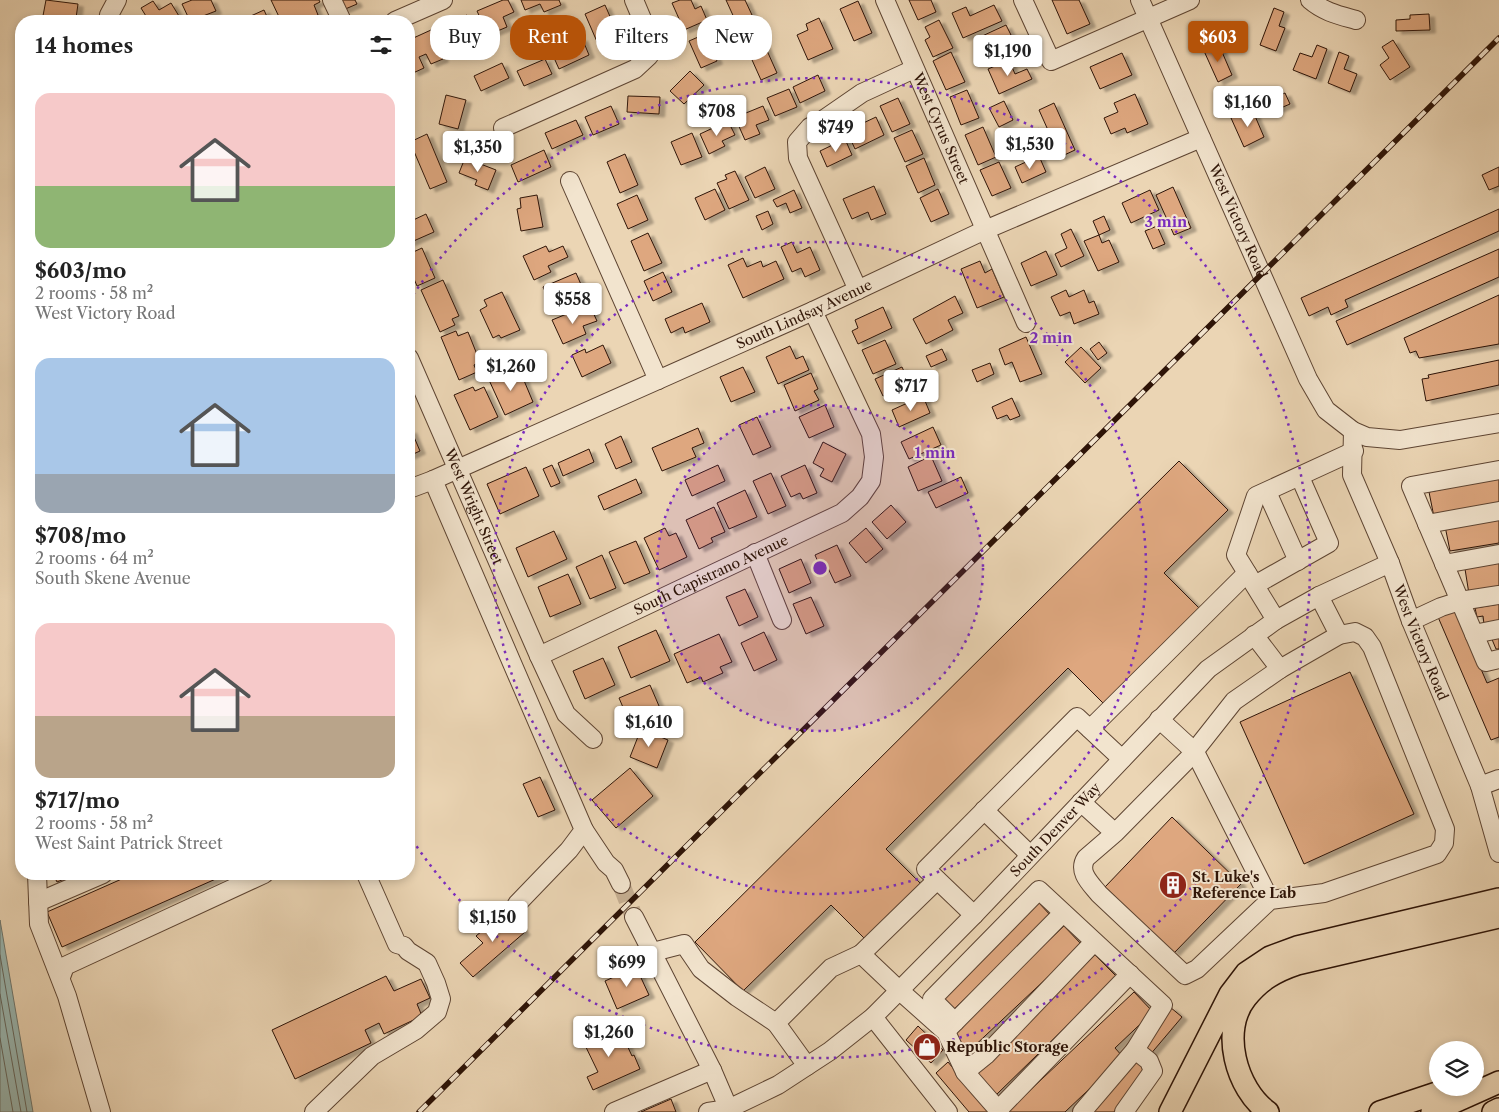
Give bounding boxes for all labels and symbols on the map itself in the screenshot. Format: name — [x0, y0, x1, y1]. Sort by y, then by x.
pin: $603 — [1188, 20, 1248, 63]
pin: $1,190 — [967, 34, 1049, 77]
street label: West Cyrus Street — [908, 69, 973, 187]
pin: $1,160 — [1207, 86, 1289, 128]
pin: $708 — [687, 94, 747, 137]
pin: $749 — [806, 110, 866, 153]
pin: $1,530 — [989, 128, 1071, 170]
pin: $1,350 — [437, 130, 519, 173]
street label: West Victory Road — [1204, 160, 1271, 282]
text: 3 min — [1145, 212, 1188, 231]
street label: South Lindsay Avenue — [733, 275, 875, 353]
pin: $558 — [543, 282, 603, 325]
text: 2 min — [1029, 328, 1073, 347]
pin: $1,260 — [470, 350, 552, 392]
pin: $717 — [881, 370, 941, 412]
text: 1 min — [914, 443, 956, 462]
street label: West Wright Street — [440, 445, 507, 567]
street label: South Capistrano Avenue — [631, 531, 791, 619]
centre of rings — [811, 559, 829, 577]
street label: West Victory Road — [1389, 581, 1452, 703]
pin: $1,610 — [608, 706, 690, 748]
street label: South Denver Way — [1006, 779, 1104, 881]
place label: St. Luke's Reference Lab — [1192, 868, 1296, 902]
building icon: St. Luke's Reference Lab — [1158, 870, 1188, 900]
pin: $1,150 — [452, 900, 534, 943]
pin: $699 — [597, 946, 657, 988]
pin: $1,260 — [568, 1016, 650, 1058]
shop icon: Republic Storage — [912, 1032, 942, 1062]
place label: Republic Storage — [946, 1038, 1069, 1056]

